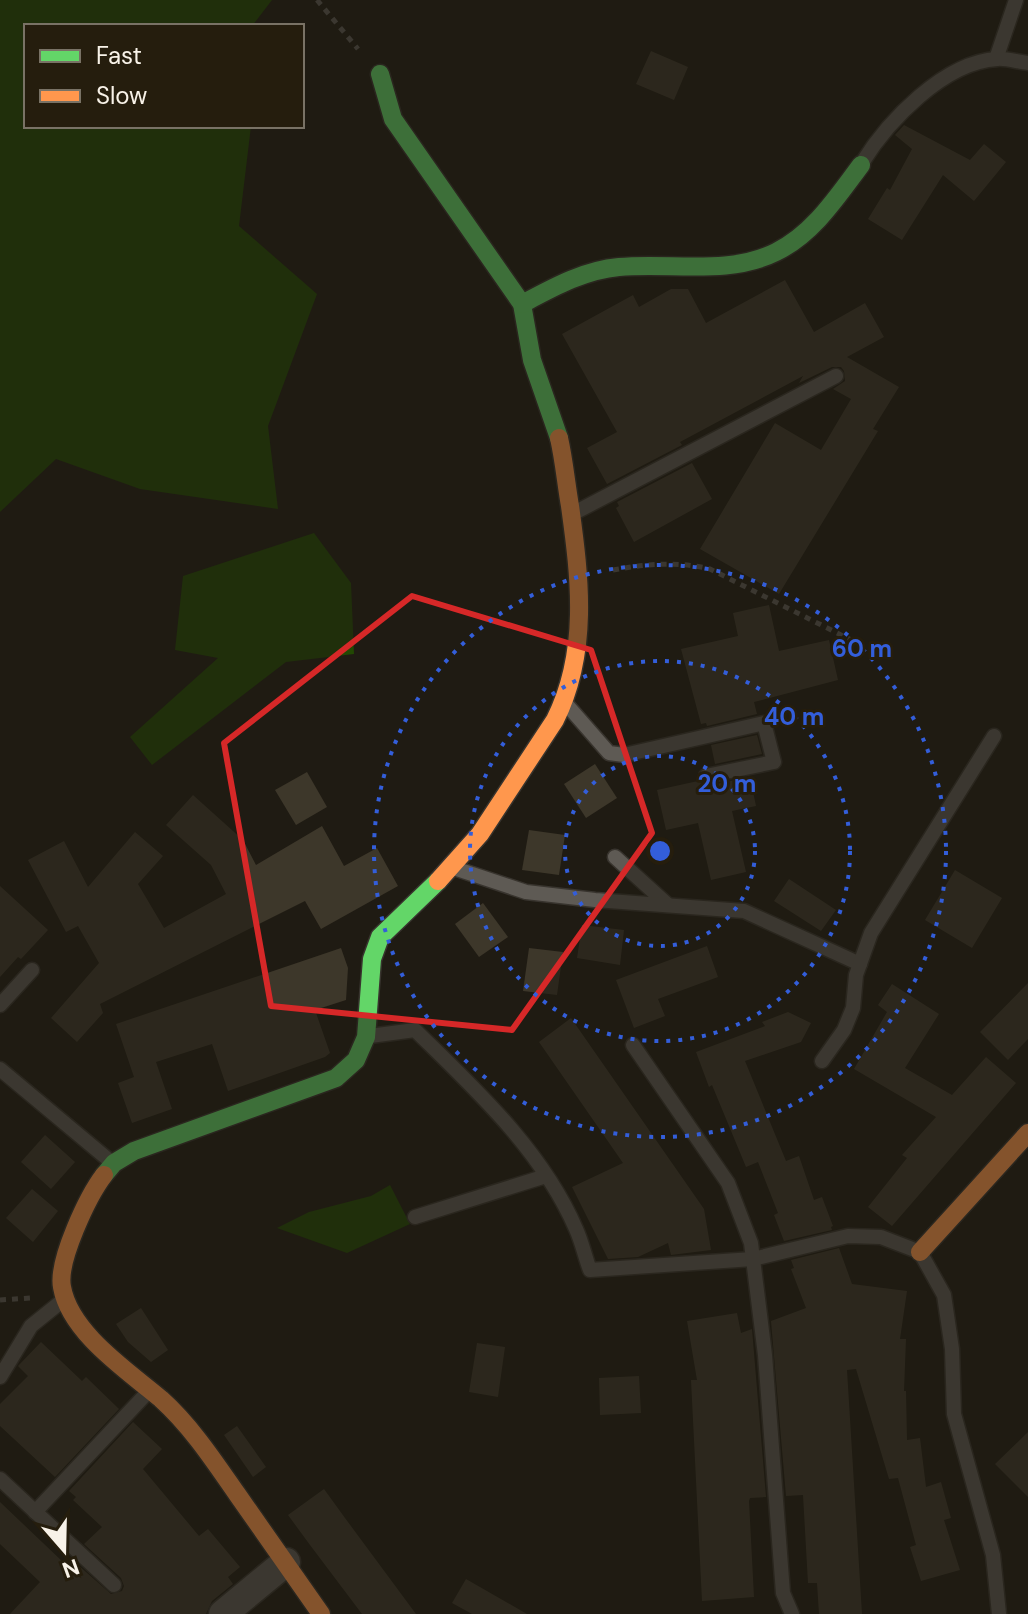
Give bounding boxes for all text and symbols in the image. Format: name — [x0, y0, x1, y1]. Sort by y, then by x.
legend — [24, 24, 304, 128]
text: Fast — [96, 40, 142, 71]
text: Slow — [96, 80, 147, 111]
text: 60 m — [832, 633, 892, 664]
text: 40 m — [764, 701, 824, 732]
text: 20 m — [698, 768, 756, 799]
centre of rings — [646, 837, 674, 865]
north arrow — [24, 1510, 104, 1590]
text: N — [58, 1552, 83, 1585]

